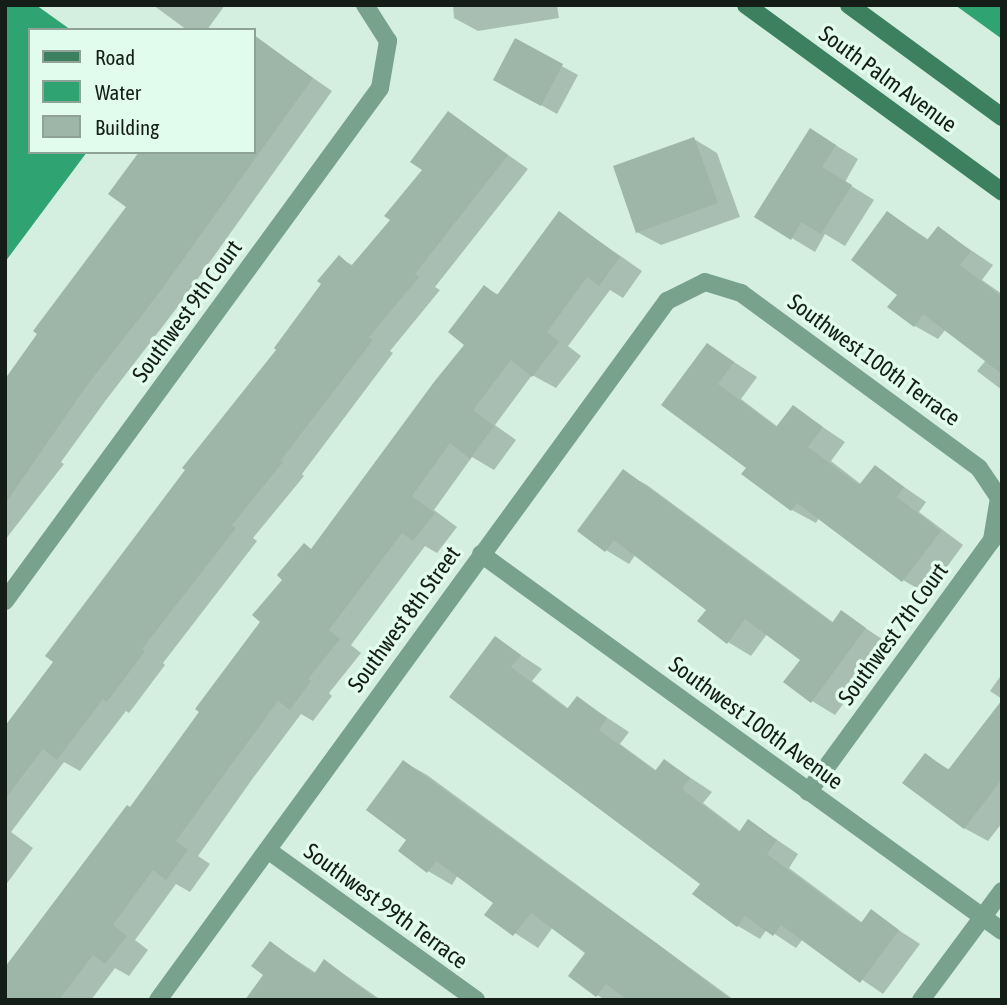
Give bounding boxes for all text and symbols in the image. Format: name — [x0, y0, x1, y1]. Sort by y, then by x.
street label: South Palm Avenue — [814, 20, 962, 138]
legend — [28, 28, 256, 154]
text: Road — [95, 45, 135, 69]
text: Water — [95, 80, 141, 104]
text: Building — [95, 115, 159, 139]
street label: Southwest 9th Court — [126, 235, 248, 387]
street label: Southwest 100th Terrace — [782, 288, 966, 432]
street label: Southwest 8th Street — [342, 541, 466, 697]
street label: Southwest 7th Court — [832, 558, 954, 710]
street label: Southwest 100th Avenue — [664, 651, 848, 795]
street label: Southwest 99th Terrace — [299, 837, 473, 975]

